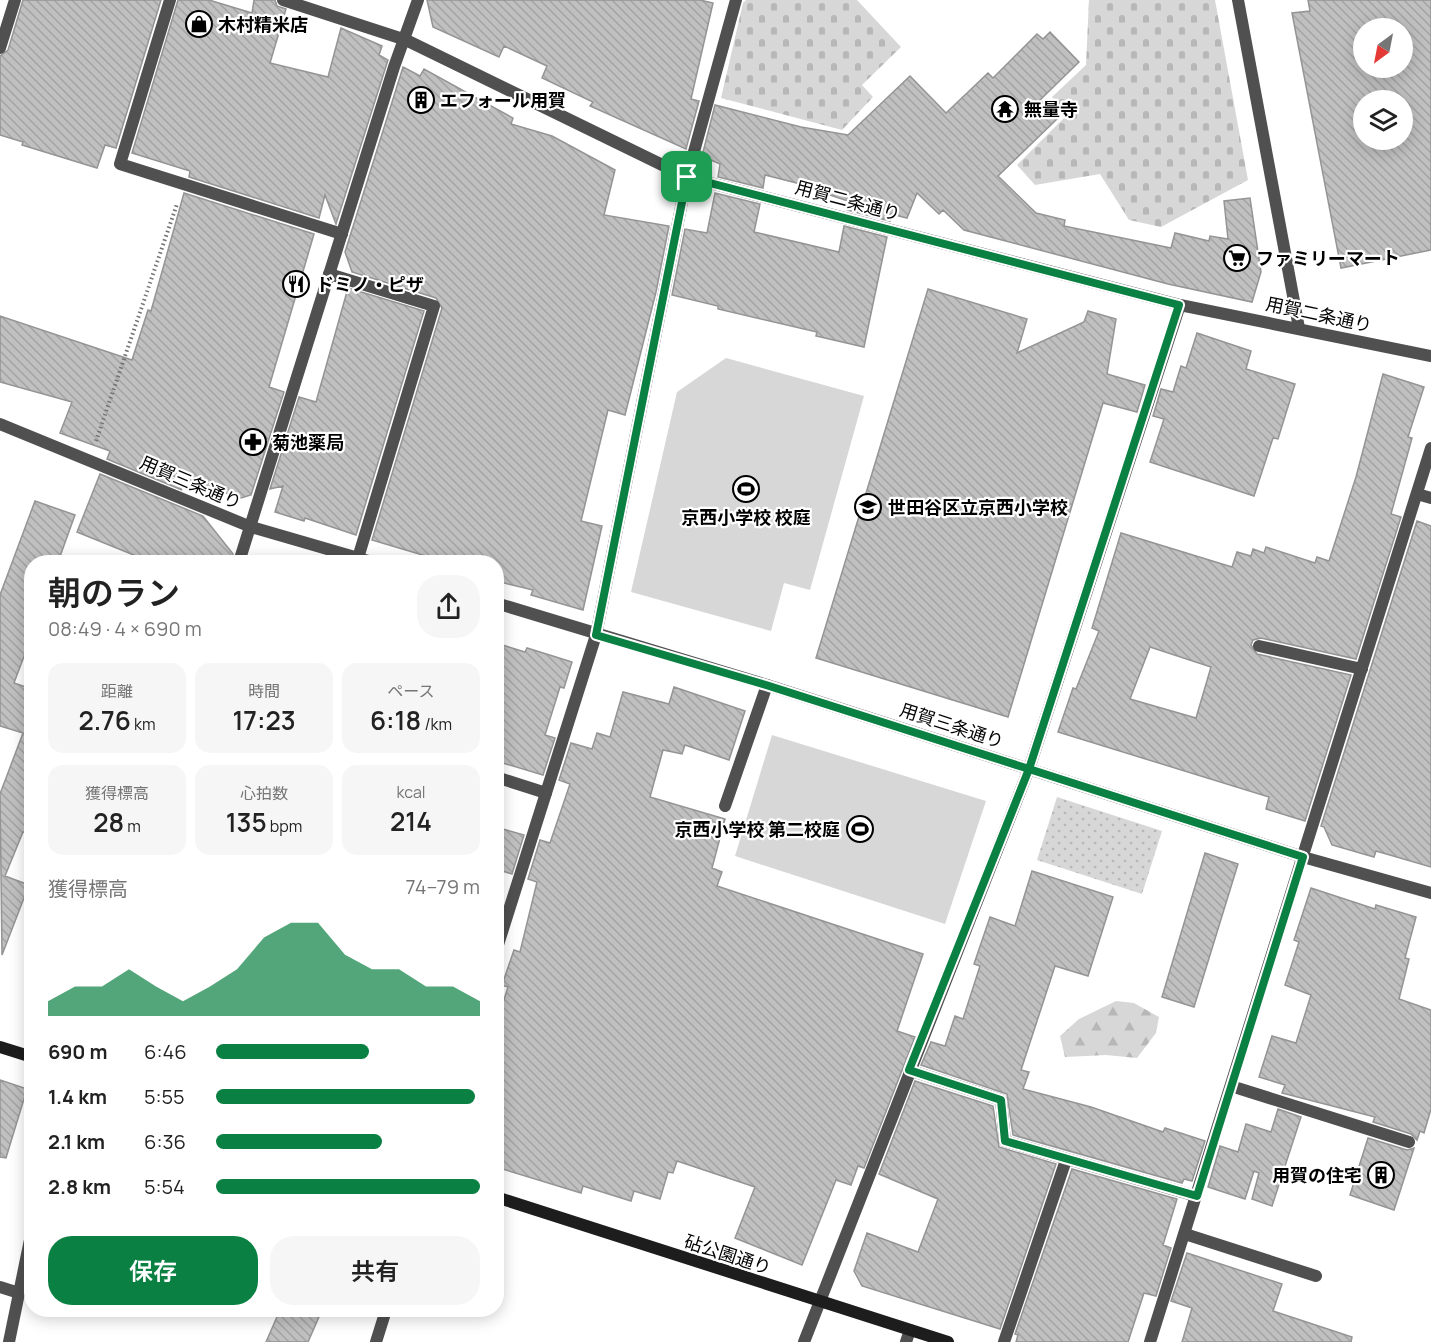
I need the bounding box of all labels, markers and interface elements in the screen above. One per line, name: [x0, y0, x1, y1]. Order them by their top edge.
shop icon: 木村精米店: [184, 9, 214, 39]
place label: 木村精米店: [218, 12, 308, 36]
north arrow: [1353, 18, 1413, 78]
map controls: [1353, 18, 1413, 150]
building icon: エフォール用賀: [406, 85, 436, 115]
place label: エフォール用賀: [440, 88, 566, 112]
button: layers: [1353, 90, 1413, 150]
temple icon: 無量寺: [990, 94, 1020, 124]
place label: 無量寺: [1024, 97, 1078, 121]
pin: [661, 151, 712, 202]
icon: arrive: [670, 160, 703, 193]
street label: 用賀二条通り: [793, 174, 903, 226]
supermarket icon: ファミリーマート: [1222, 243, 1252, 273]
place label: ファミリーマート: [1256, 246, 1400, 270]
restaurant icon: ドミノ・ピザ: [281, 269, 311, 299]
place label: ドミノ・ピザ: [316, 272, 424, 296]
street label: 用賀二条通り: [1264, 291, 1374, 337]
pharmacy icon: 菊池薬局: [238, 427, 268, 457]
place label: 菊池薬局: [272, 430, 344, 454]
street label: 用賀三条通り: [137, 450, 245, 514]
sports icon: 京西小学校 校庭: [731, 474, 761, 504]
school or university icon: 世田谷区立京西小学校: [853, 492, 883, 522]
place label: 世田谷区立京西小学校: [888, 495, 1068, 519]
place label: 京西小学校 校庭: [681, 505, 811, 529]
text: 朝のラン: [48, 570, 180, 615]
button: share: [417, 575, 480, 638]
text: 08:49 · 4 × 690 m: [48, 615, 202, 642]
text: 距離: [101, 680, 133, 702]
text: 時間: [248, 680, 280, 702]
text: ペース: [387, 680, 435, 702]
street label: 用賀三条通り: [897, 697, 1007, 753]
text: 2.76: [78, 702, 131, 738]
text: 17:23: [232, 702, 296, 738]
text: 6:18: [370, 702, 421, 738]
text: km: [131, 713, 156, 735]
text: /km: [421, 713, 452, 735]
text: kcal: [396, 781, 426, 803]
text: 獲得標高: [85, 782, 149, 804]
text: 心拍数: [240, 782, 288, 804]
text: 214: [390, 803, 432, 839]
text: 28: [93, 804, 124, 840]
text: 135: [226, 804, 267, 840]
sports icon: 京西小学校 第二校庭: [845, 814, 875, 844]
text: m: [124, 815, 141, 837]
text: bpm: [267, 815, 302, 837]
place label: 京西小学校 第二校庭: [674, 817, 840, 841]
text: 74–79 m: [405, 873, 480, 900]
text: 獲得標高: [48, 875, 128, 902]
text: 690 m: [48, 1038, 108, 1065]
text: 6:46: [144, 1038, 187, 1065]
text: 1.4 km: [48, 1083, 107, 1110]
text: 5:55: [144, 1083, 185, 1110]
text: 2.1 km: [48, 1128, 105, 1155]
text: 6:36: [144, 1128, 186, 1155]
building icon: 用賀の住宅: [1366, 1160, 1396, 1190]
place label: 用賀の住宅: [1272, 1163, 1362, 1187]
text: 2.8 km: [48, 1173, 111, 1200]
text: 5:54: [144, 1173, 185, 1200]
street label: 砧公園通り: [681, 1229, 775, 1279]
button: 保存: [48, 1236, 258, 1305]
button: 共有: [270, 1236, 480, 1305]

